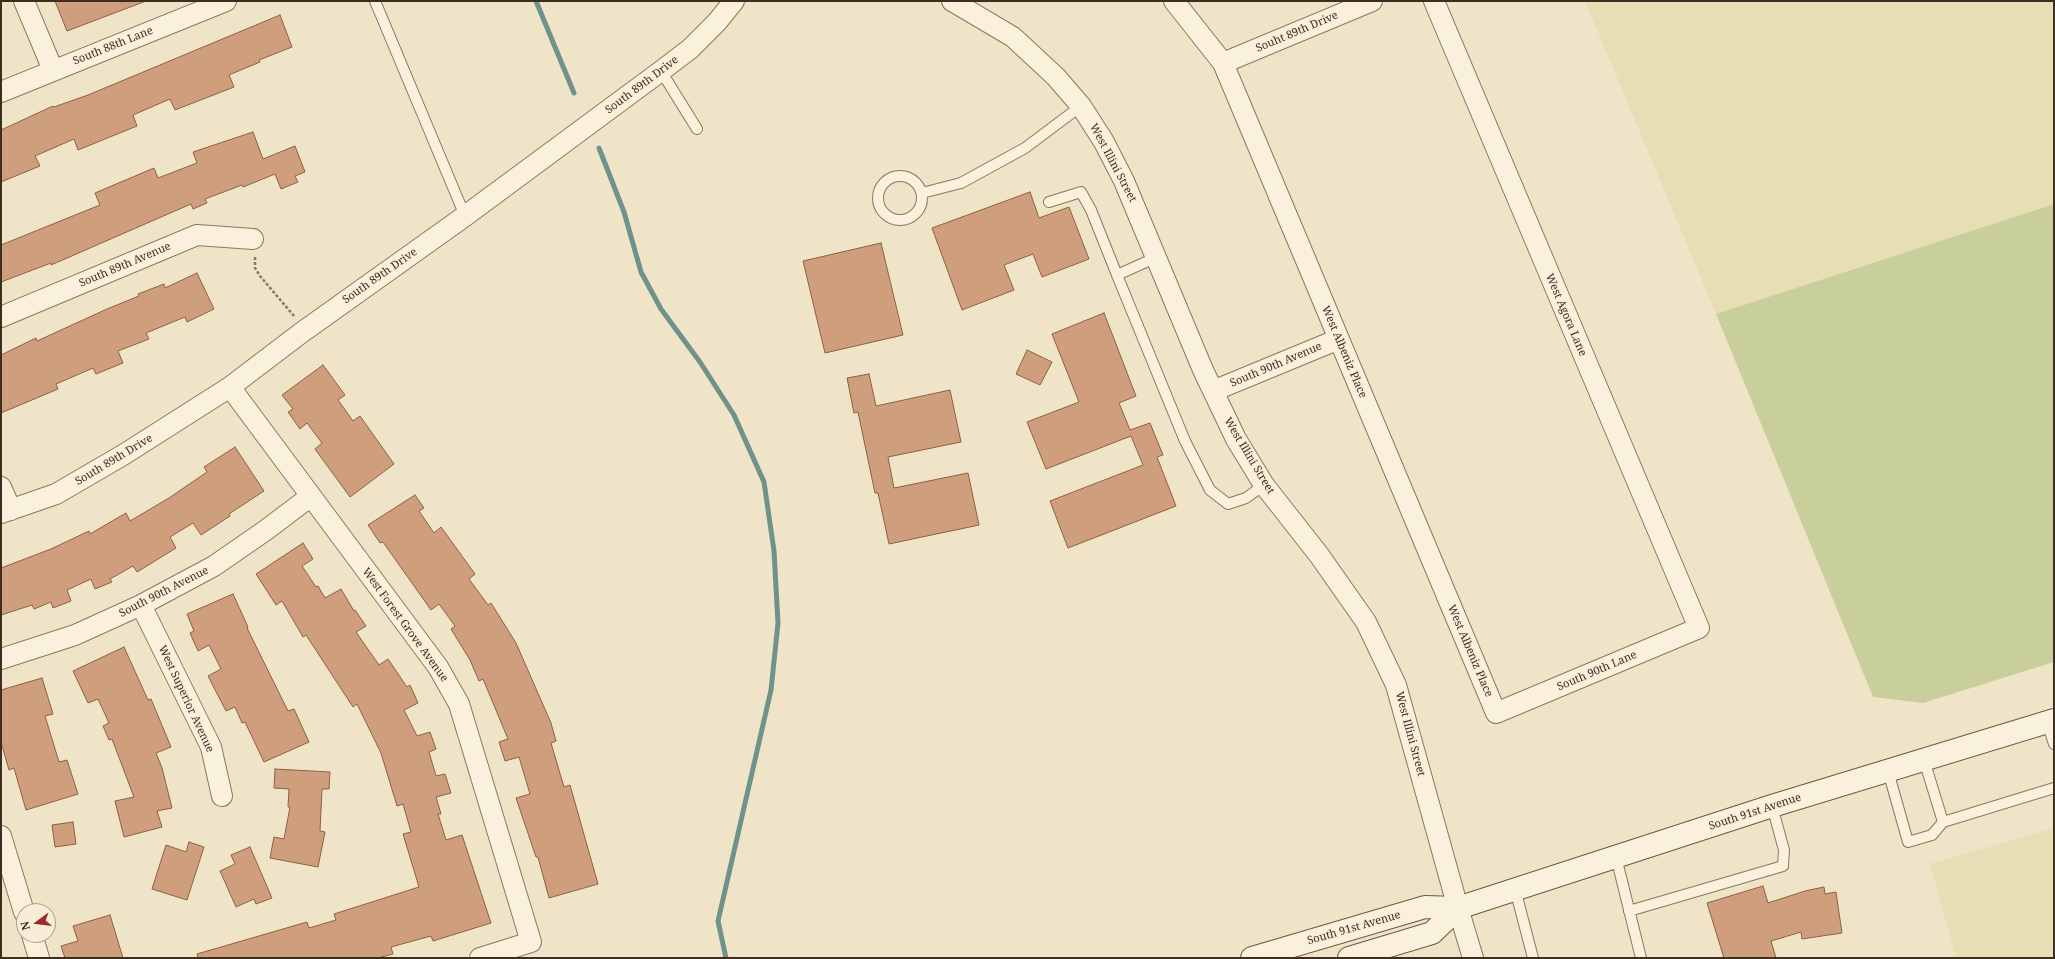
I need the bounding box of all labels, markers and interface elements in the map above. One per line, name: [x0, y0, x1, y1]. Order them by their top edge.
street label: Souht 89th Drive: [1254, 9, 1340, 55]
street label: South 88th Lane: [71, 24, 155, 68]
street label: South 89th Drive: [603, 53, 681, 117]
street label: West Illini Street: [1087, 122, 1139, 204]
street label: South 89th Avenue: [77, 240, 173, 290]
street label: South 89th Drive: [340, 245, 420, 307]
street label: West Agora Lane: [1543, 272, 1589, 358]
street label: West Albeniz Place: [1319, 304, 1369, 400]
street label: South 90th Avenue: [1228, 340, 1324, 390]
street label: West Illini Street: [1221, 415, 1277, 497]
street label: South 89th Drive: [73, 432, 155, 488]
street label: South 90th Avenue: [117, 564, 211, 620]
street label: West Forest Grove Avenue: [359, 566, 451, 684]
street label: West Albeniz Place: [1445, 603, 1495, 699]
street label: West Superior Avenue: [155, 643, 217, 755]
street label: South 90th Lane: [1555, 648, 1639, 694]
street label: West Illini Street: [1392, 690, 1428, 778]
street label: South 91st Avenue: [1707, 791, 1803, 833]
north arrow: [16, 903, 56, 943]
street label: South 91st Avenue: [1306, 908, 1402, 948]
text: N: [17, 920, 33, 932]

